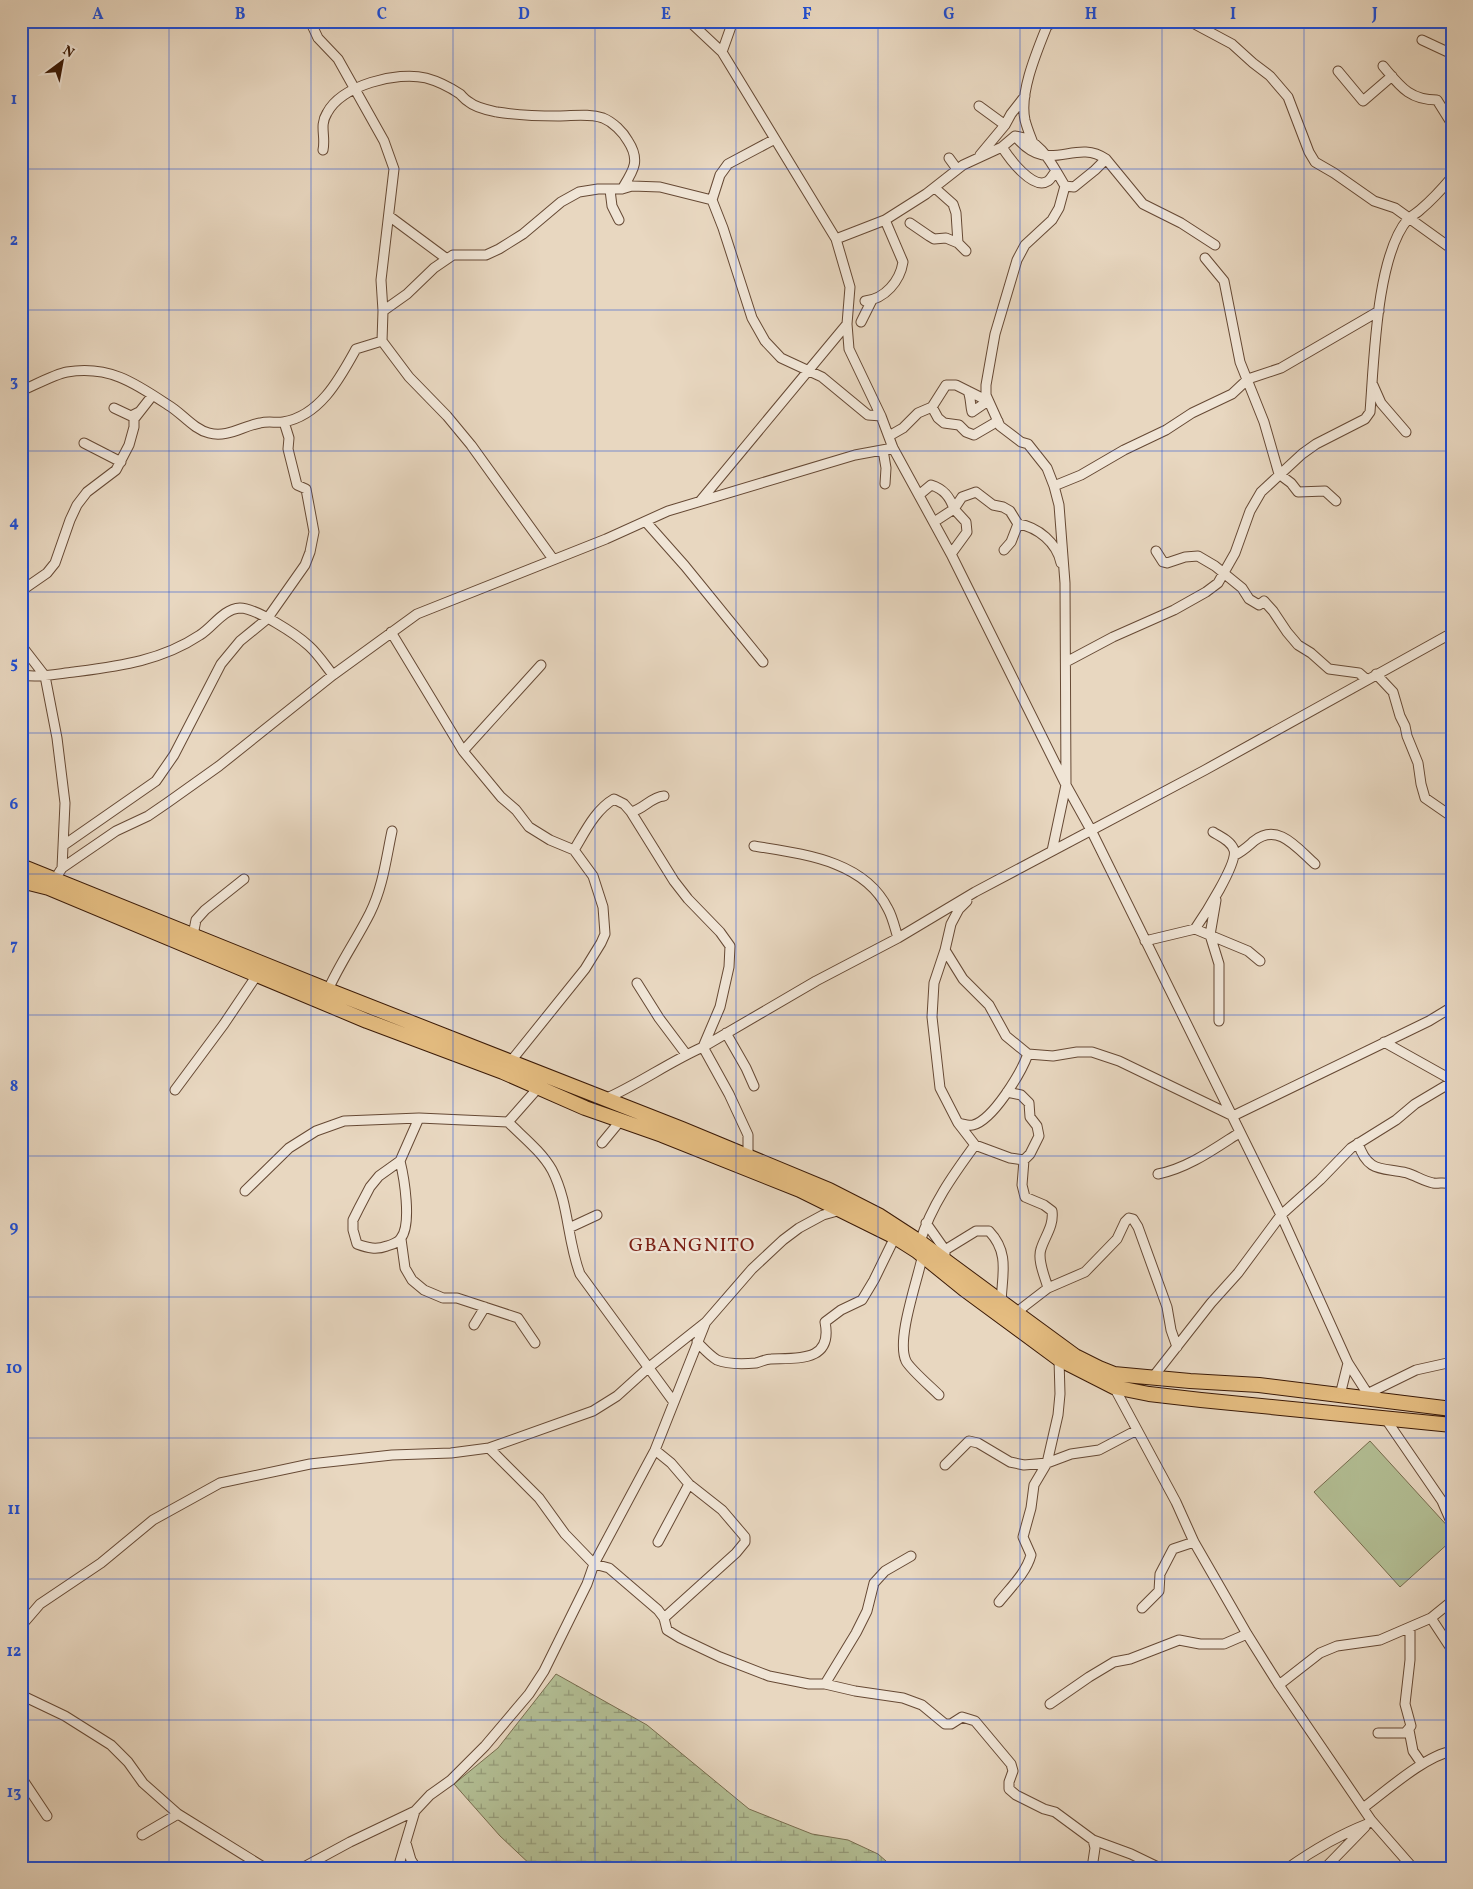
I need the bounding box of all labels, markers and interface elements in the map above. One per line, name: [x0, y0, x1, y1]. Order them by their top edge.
text: A: [92, 4, 104, 26]
text: B: [235, 4, 246, 26]
text: C: [377, 4, 387, 26]
text: D: [518, 4, 530, 26]
text: E: [661, 4, 671, 26]
text: F: [802, 4, 812, 26]
text: G: [943, 4, 955, 26]
text: H: [1085, 4, 1097, 26]
text: I: [1230, 4, 1236, 26]
text: J: [1371, 4, 1378, 26]
north arrow: [38, 38, 88, 88]
text: N: [59, 41, 77, 63]
text: 1: [11, 89, 17, 111]
text: 2: [10, 230, 18, 252]
text: 3: [10, 371, 18, 393]
text: 4: [9, 512, 19, 534]
text: 5: [10, 653, 18, 675]
text: 6: [10, 794, 19, 816]
text: 7: [10, 935, 18, 957]
text: 8: [10, 1076, 18, 1098]
text: 9: [10, 1217, 19, 1239]
district label: GBANGNITO: [629, 1232, 755, 1260]
text: 10: [6, 1358, 22, 1380]
text: 11: [8, 1499, 20, 1521]
text: 12: [7, 1641, 21, 1663]
text: 13: [7, 1782, 21, 1804]

